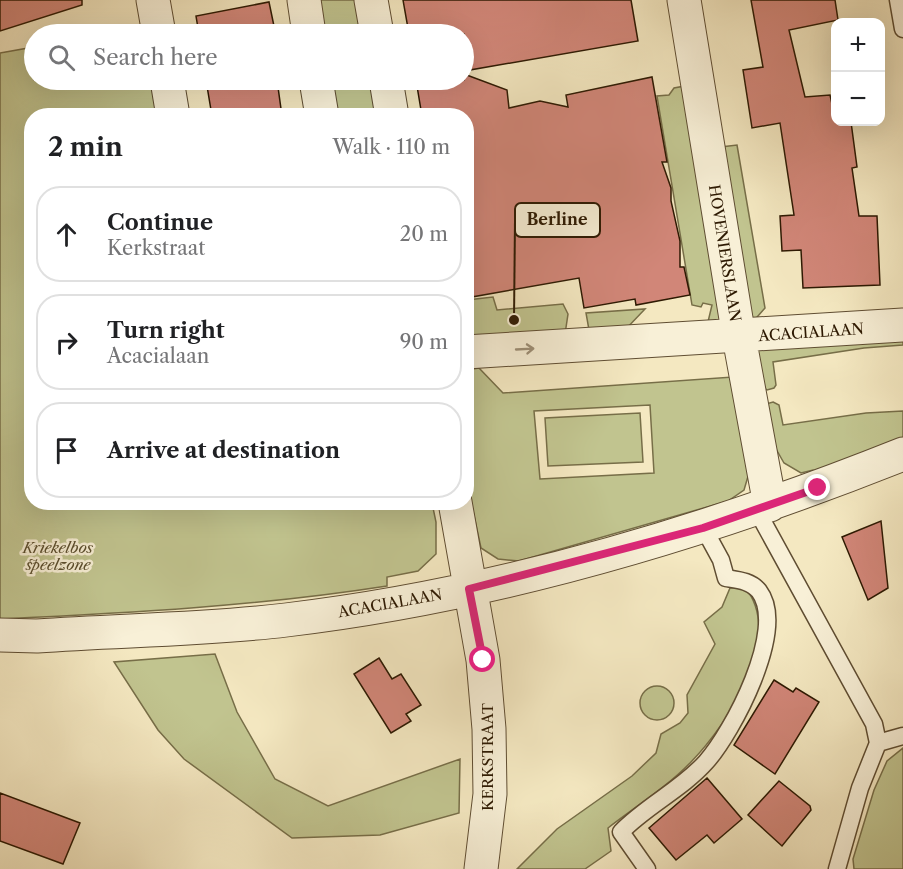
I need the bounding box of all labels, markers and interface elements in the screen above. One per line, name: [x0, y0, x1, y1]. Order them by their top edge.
map controls: [831, 18, 885, 126]
button: +: [831, 18, 885, 72]
search box: [24, 24, 474, 90]
icon: search: [45, 41, 78, 74]
text: Search here: [93, 44, 218, 71]
button: −: [831, 72, 885, 126]
text: 2 min: [48, 131, 123, 163]
text: Walk · 110 m: [333, 135, 450, 159]
street label: HOVENIERSLAAN: [705, 183, 745, 323]
callout: Berline: [515, 203, 600, 237]
text: Continue: [107, 209, 213, 236]
text: Berline: [526, 209, 588, 229]
icon: ahead: [50, 218, 83, 251]
text: 20 m: [400, 222, 448, 246]
text: Kerkstraat: [107, 236, 205, 260]
text: Turn right: [107, 317, 225, 344]
street label: ACACIALAAN: [757, 319, 864, 345]
icon: right: [50, 326, 83, 359]
text: 90 m: [400, 330, 448, 354]
text: Acacialaan: [107, 344, 209, 368]
one-way arrow: [514, 344, 534, 355]
icon: arrive: [50, 434, 83, 467]
text: Arrive at destination: [107, 437, 340, 464]
route end: [804, 474, 830, 500]
park label: Kriekelbos speelzone: [22, 538, 94, 574]
street label: ACACIALAAN: [335, 584, 444, 622]
route start: [469, 646, 495, 672]
street label: KERKSTRAAT: [478, 702, 497, 811]

